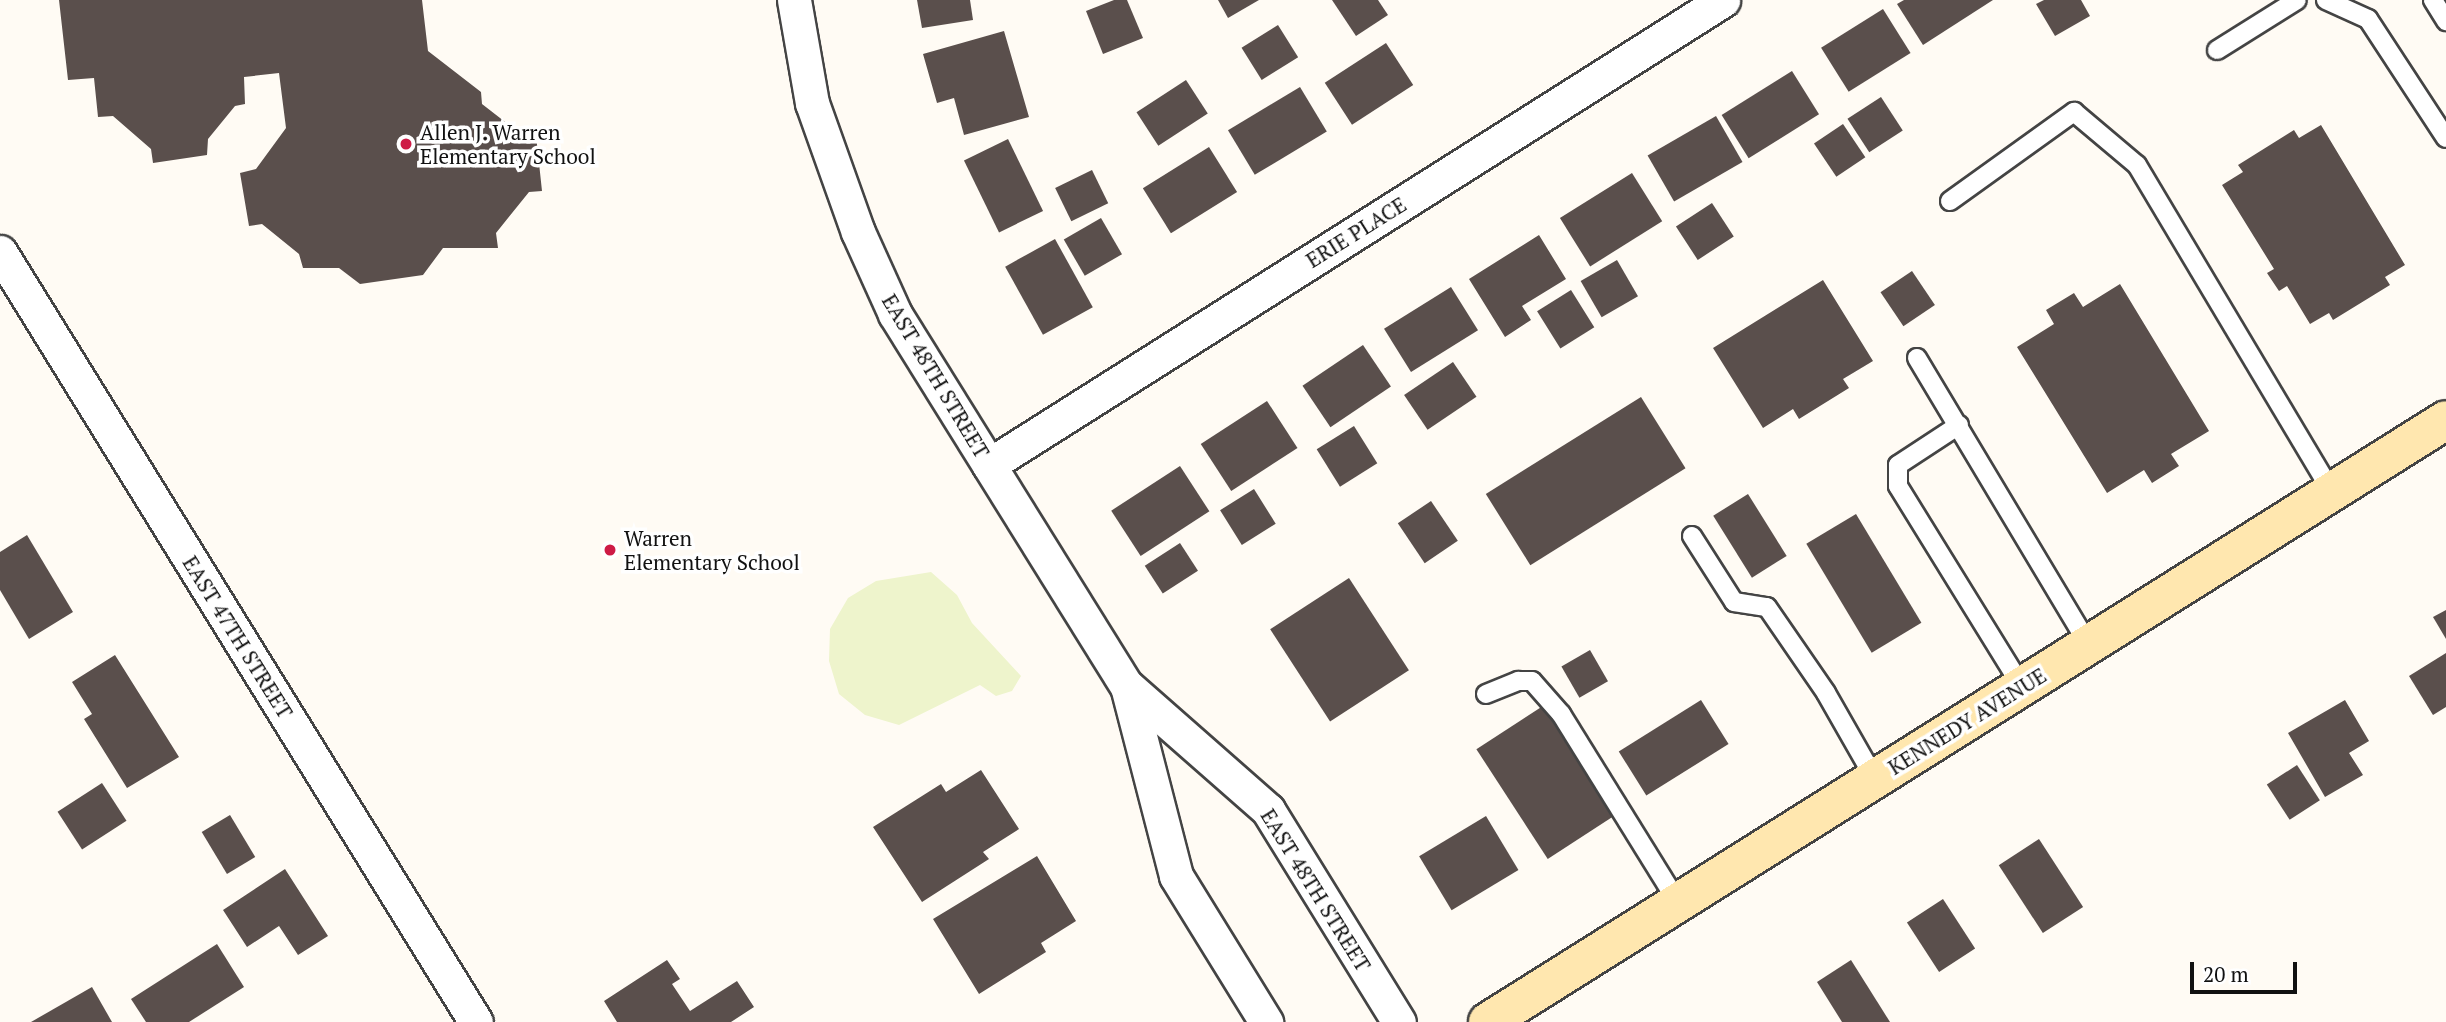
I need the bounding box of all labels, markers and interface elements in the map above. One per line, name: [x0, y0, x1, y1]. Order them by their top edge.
place label: Allen J. Warren Elementary School: [420, 119, 596, 169]
marker: Allen J. Warren Elementary School: [398, 136, 414, 152]
street label: ERIE PLACE: [1301, 191, 1411, 273]
street label: EAST 48TH STREET: [877, 289, 995, 463]
place label: Warren Elementary School: [624, 525, 800, 575]
marker: Warren Elementary School: [602, 542, 618, 558]
street label: EAST 47TH STREET: [178, 551, 298, 723]
street label: KENNEDY AVENUE: [1883, 662, 2051, 780]
street label: EAST 48TH STREET: [1256, 804, 1376, 976]
scale bar: [2194, 948, 2301, 992]
text: 20 m: [2203, 960, 2249, 988]

